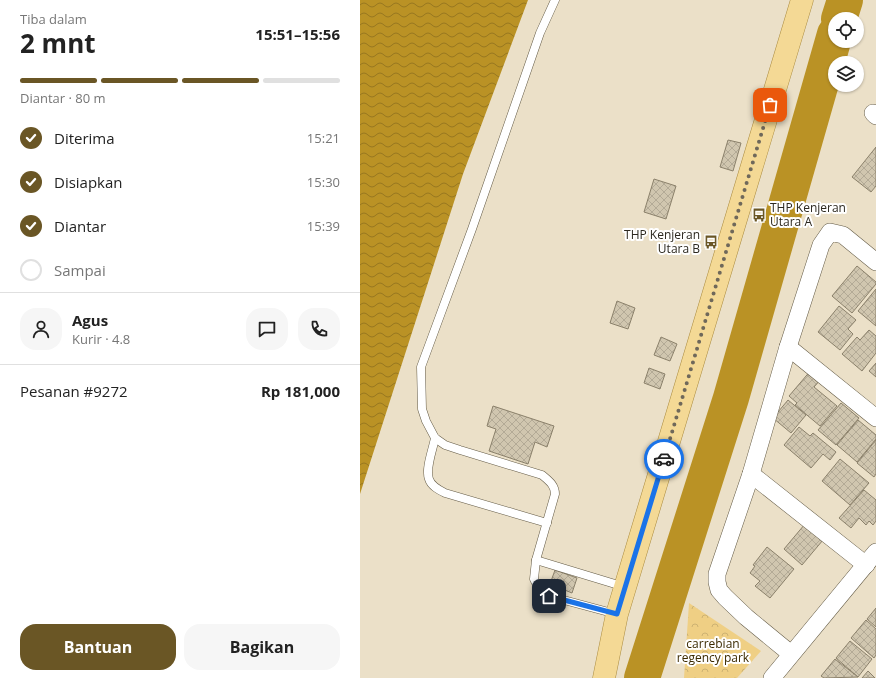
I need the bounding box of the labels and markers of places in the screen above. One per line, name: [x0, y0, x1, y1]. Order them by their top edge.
pin: [753, 88, 787, 122]
place label: THP Kenjeran Utara A: [770, 199, 846, 230]
bus stop icon: THP Kenjeran Utara A: [751, 207, 767, 223]
place label: THP Kenjeran Utara B: [624, 226, 700, 257]
bus stop icon: THP Kenjeran Utara B: [703, 234, 719, 250]
pin: [532, 579, 566, 613]

